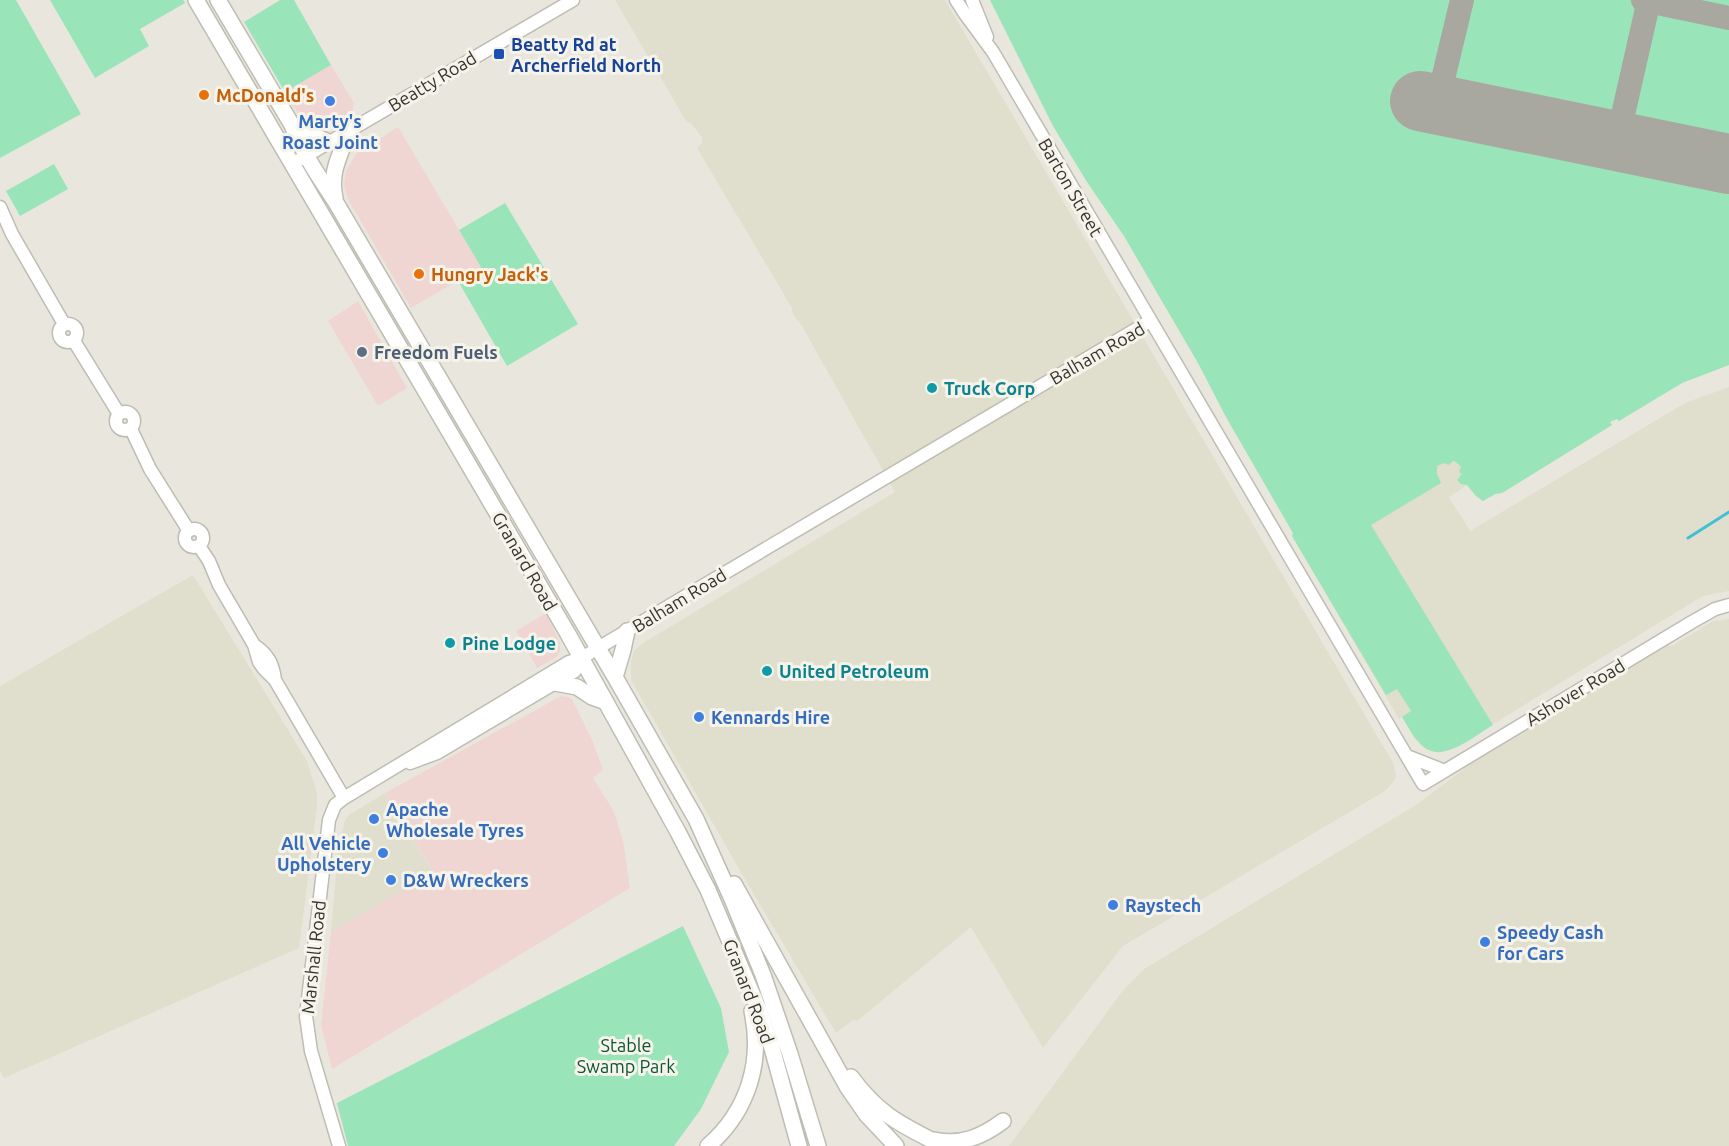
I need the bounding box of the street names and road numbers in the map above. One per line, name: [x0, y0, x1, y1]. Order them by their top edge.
street label: Beatty Road: [384, 47, 480, 115]
street label: Barton Street: [1035, 134, 1107, 240]
street label: Balham Road: [1046, 318, 1148, 388]
street label: Granard Road: [489, 508, 561, 614]
street label: Balham Road: [628, 564, 730, 636]
street label: Ashover Road: [1522, 655, 1628, 729]
street label: Marshall Road: [297, 899, 329, 1015]
street label: Granard Road: [720, 936, 778, 1046]

